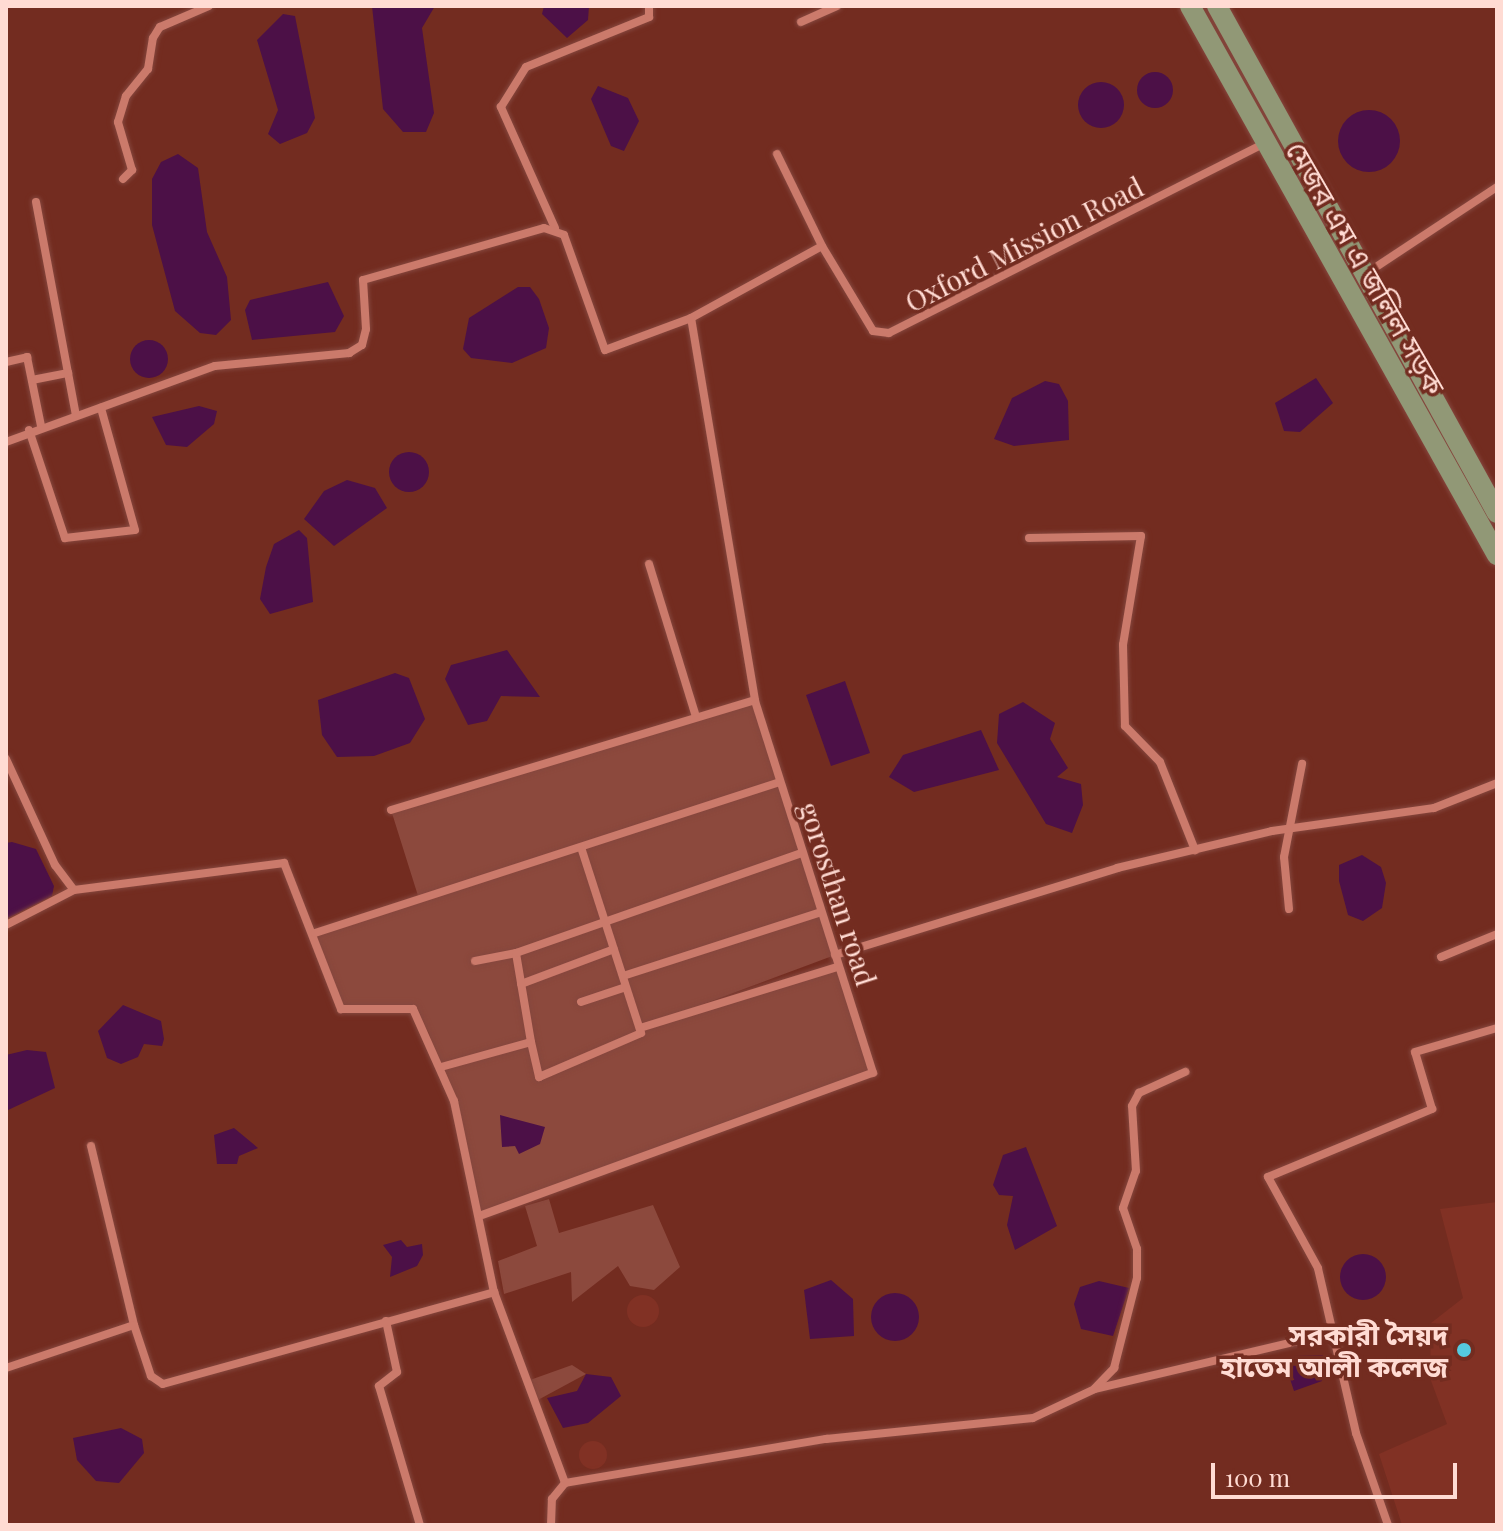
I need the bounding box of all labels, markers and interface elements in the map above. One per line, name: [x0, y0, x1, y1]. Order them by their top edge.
street label: মেজর এম এ জলিল সড়ক: [1280, 136, 1452, 400]
street label: Oxford Mission Road: [899, 169, 1149, 319]
street label: gorosthan road: [793, 798, 883, 990]
place label: সরকারী সৈয়দ হাতেম আলী কলেজ: [1220, 1317, 1448, 1383]
marker: সরকারী সৈয়দ হাতেম আলী কলেজ: [1455, 1341, 1473, 1359]
scale bar: [1215, 1447, 1461, 1497]
text: 100 m: [1225, 1461, 1290, 1493]

